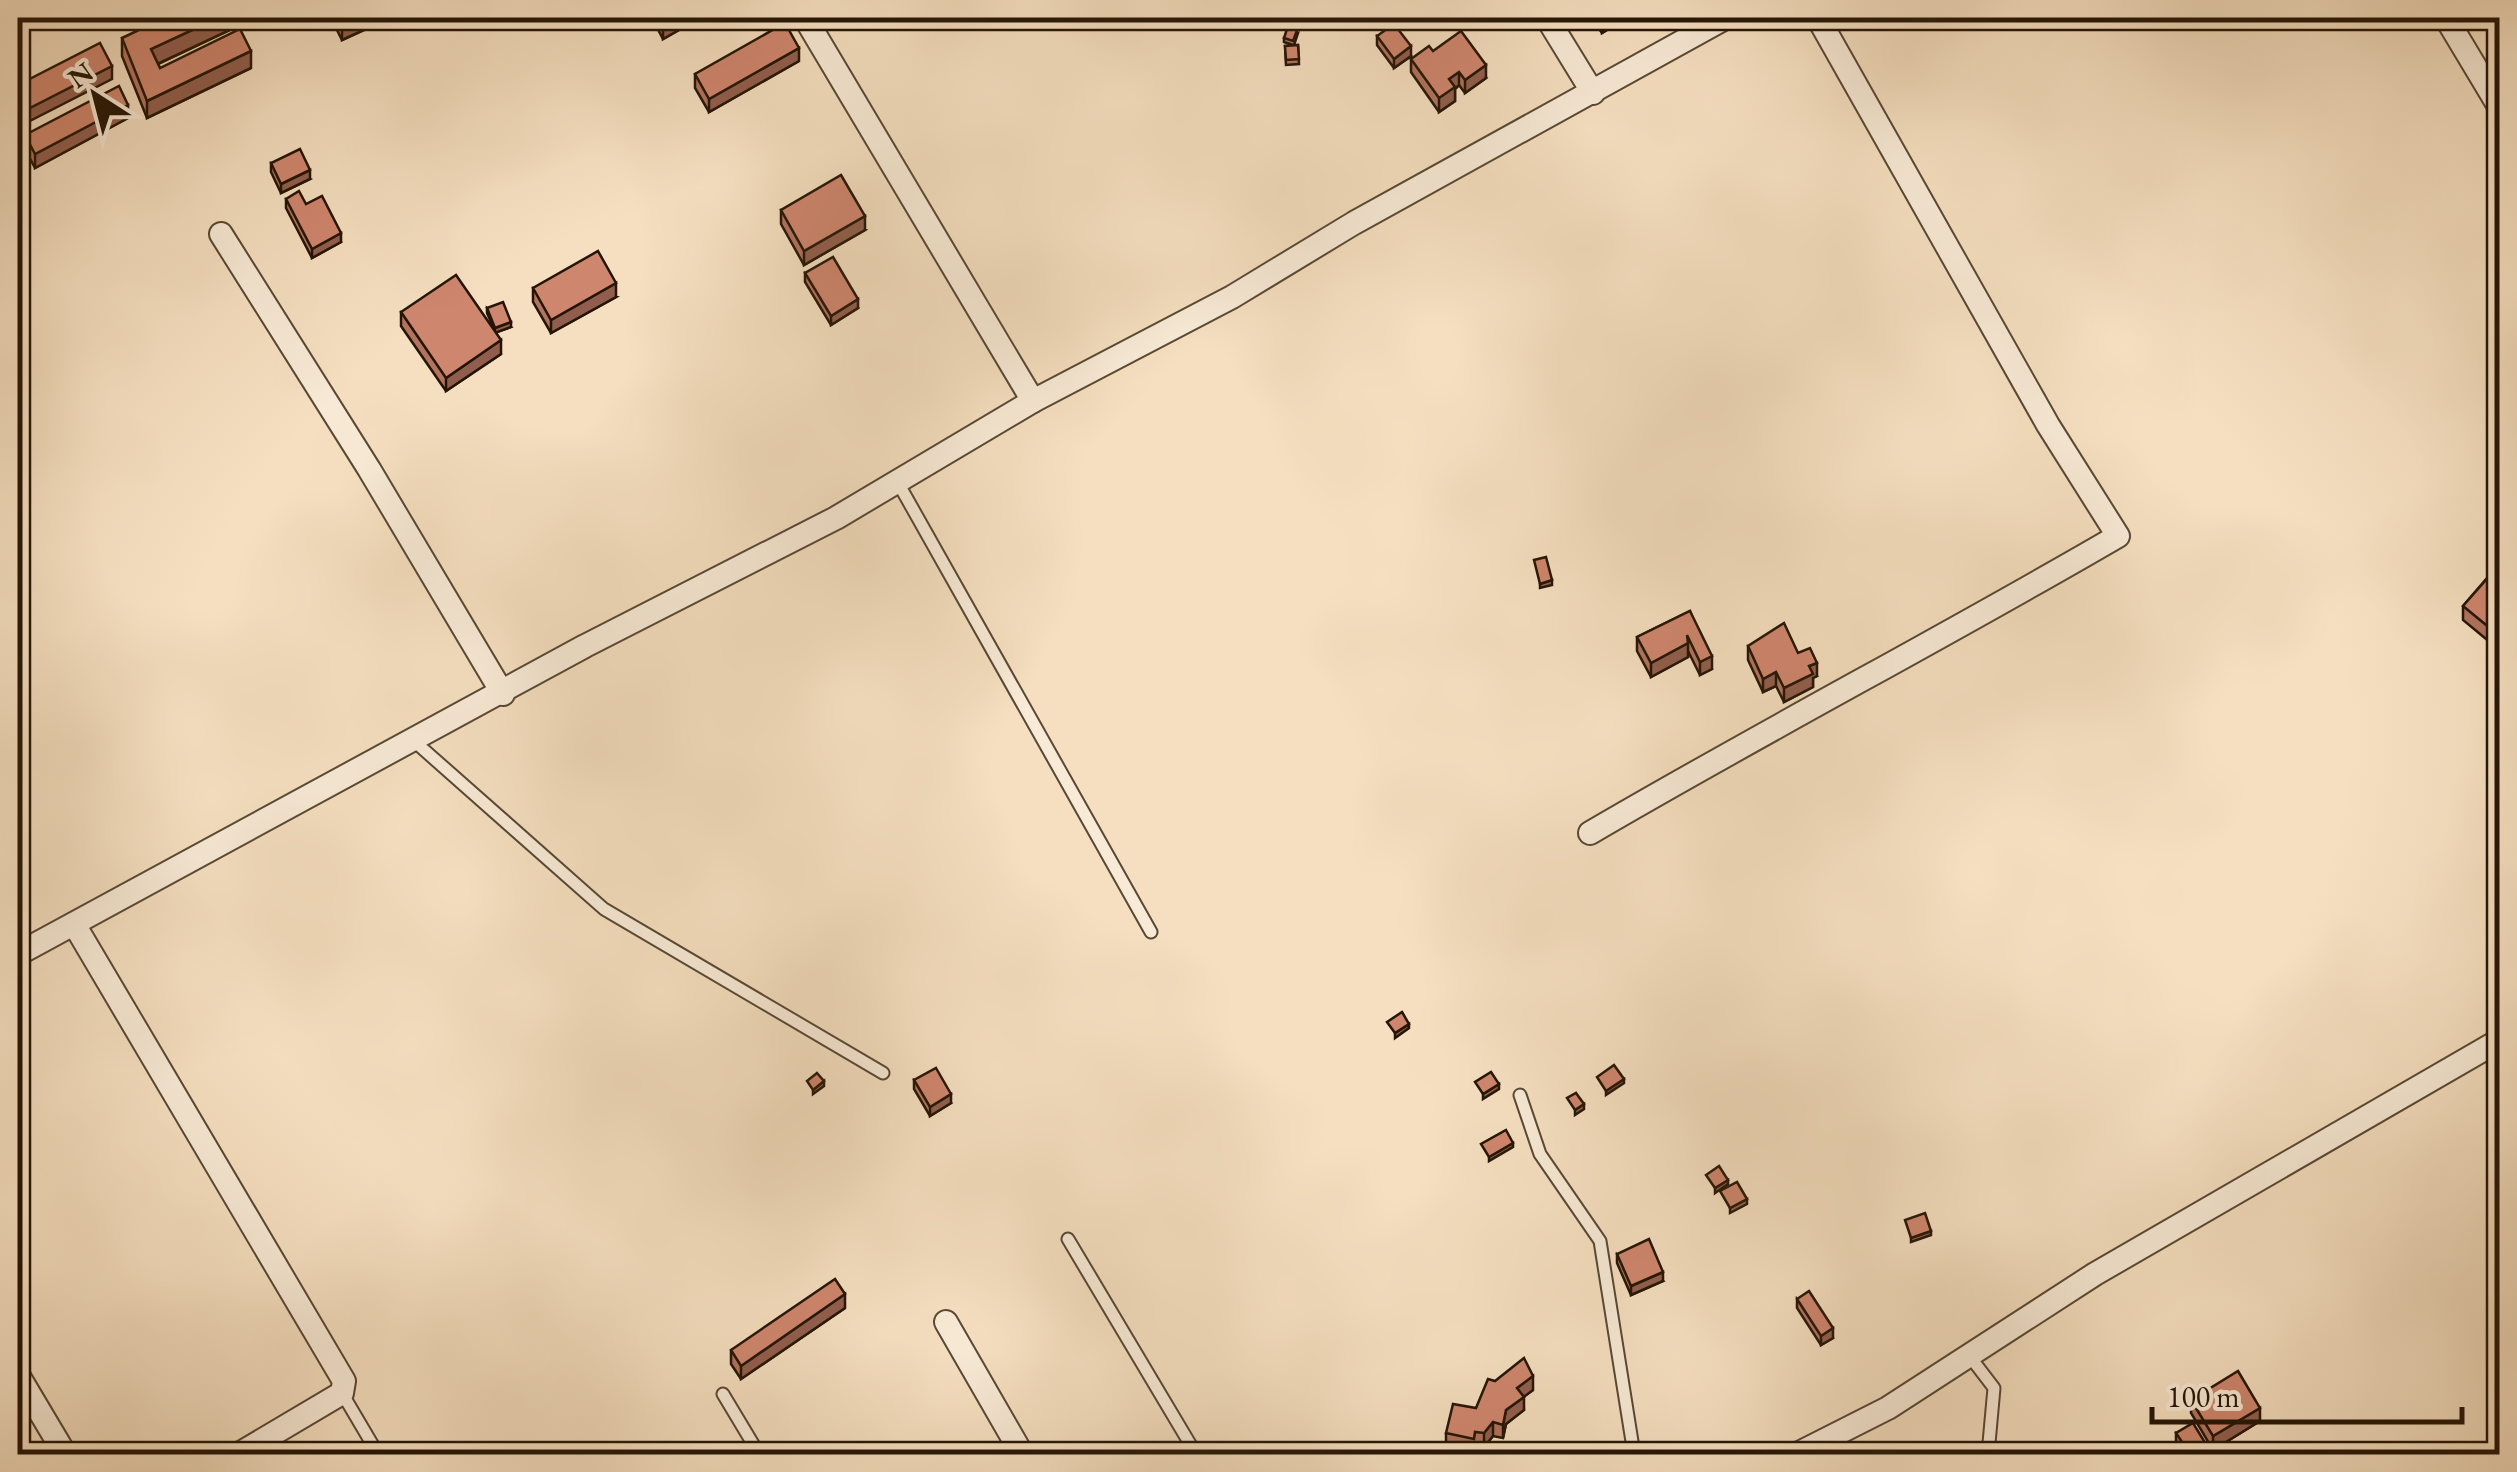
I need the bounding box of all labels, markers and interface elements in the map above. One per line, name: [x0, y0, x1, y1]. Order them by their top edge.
north arrow: [45, 45, 145, 145]
text: N: [61, 53, 100, 96]
scale bar: [2152, 1362, 2462, 1424]
text: 100 m: [2167, 1377, 2240, 1416]

